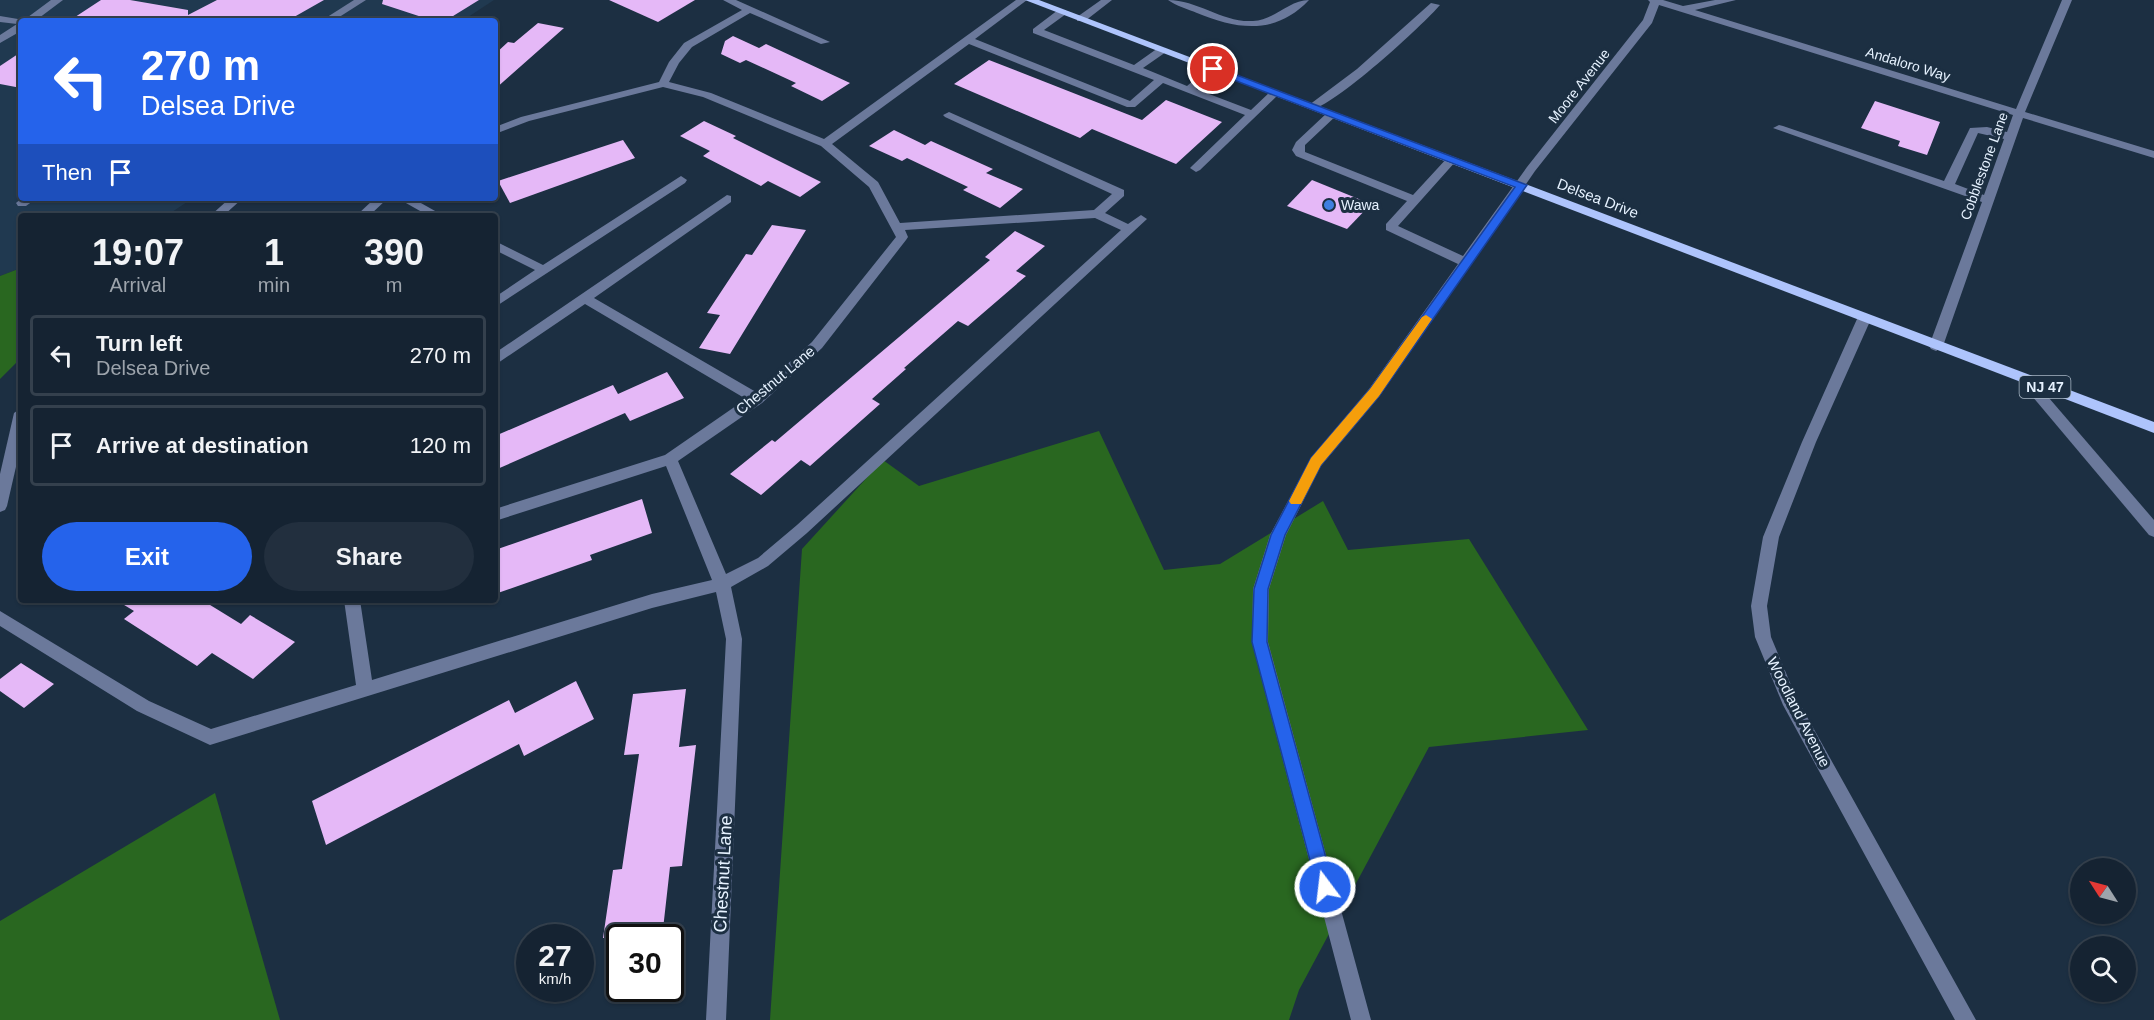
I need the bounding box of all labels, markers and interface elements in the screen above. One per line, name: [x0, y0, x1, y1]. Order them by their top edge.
icon: left: [42, 42, 120, 120]
text: 270 m: [141, 42, 260, 89]
pin: [1187, 43, 1238, 94]
street label: Andaloro Way: [1864, 44, 1952, 84]
street label: Moore Avenue: [1545, 45, 1613, 126]
icon: arrive: [1196, 52, 1229, 85]
text: Delsea Drive: [141, 91, 296, 121]
street label: Cobblestone Lane: [1957, 110, 2011, 222]
icon: arrive: [104, 156, 137, 189]
text: Then: [42, 160, 92, 185]
street label: Delsea Drive: [1555, 175, 1641, 221]
place label: Wawa: [1341, 197, 1380, 213]
marker: Wawa: [1322, 198, 1336, 212]
text: 19:07: [92, 232, 184, 273]
text: 1: [264, 232, 284, 273]
text: 390: [364, 232, 424, 273]
text: Arrival: [110, 274, 166, 296]
text: min: [258, 274, 290, 296]
text: m: [386, 274, 402, 296]
text: Turn left: [96, 331, 182, 356]
icon: left: [45, 339, 78, 372]
street label: Chestnut Lane: [732, 342, 818, 418]
text: 270 m: [410, 343, 471, 368]
text: Delsea Drive: [96, 357, 210, 379]
road number: NJ 47: [2020, 376, 2070, 398]
icon: arrive: [45, 429, 78, 462]
text: Arrive at destination: [96, 433, 309, 458]
text: 120 m: [410, 433, 471, 458]
button: Exit: [42, 522, 252, 591]
button: Share: [264, 522, 474, 591]
street label: Woodland Avenue: [1764, 654, 1834, 770]
street label: Chestnut Lane: [710, 815, 736, 933]
position arrow: [1293, 855, 1357, 919]
north arrow: [2070, 858, 2136, 924]
map controls: [2070, 858, 2136, 1002]
speed limit sign: 30: [606, 924, 684, 1002]
button: search: [2070, 936, 2136, 1002]
text: 27: [538, 939, 572, 972]
text: km/h: [539, 970, 571, 987]

